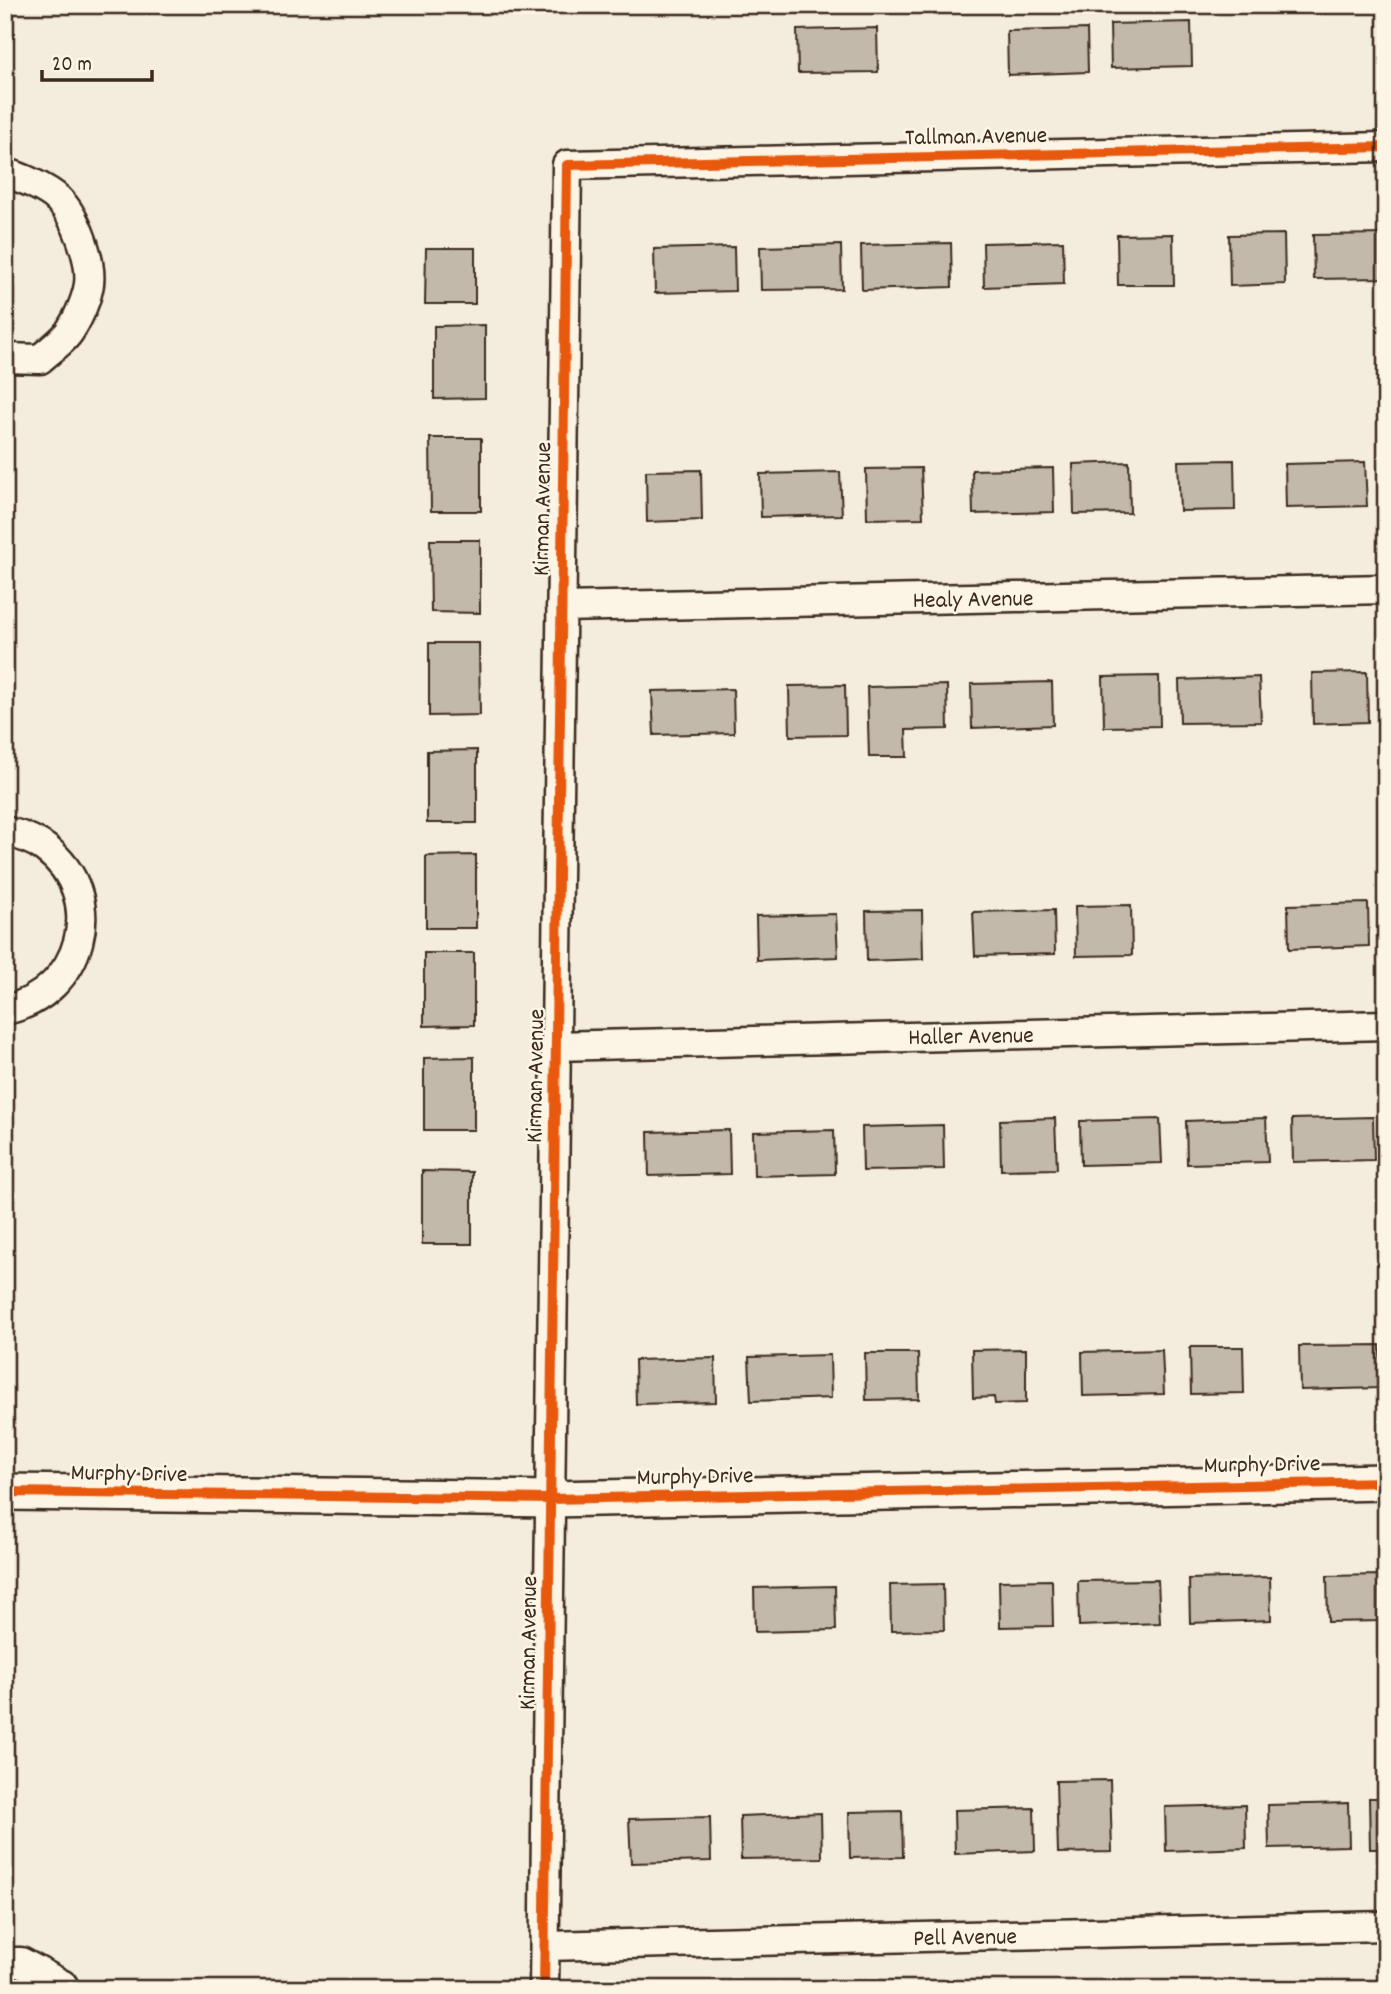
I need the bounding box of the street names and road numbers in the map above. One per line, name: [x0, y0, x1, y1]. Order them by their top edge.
street label: Tallman Avenue: [905, 120, 1047, 156]
street label: Kirman Avenue: [526, 442, 562, 577]
street label: Healy Avenue: [912, 583, 1034, 619]
street label: Kirman Avenue: [519, 1009, 555, 1144]
street label: Haller Avenue: [908, 1020, 1034, 1056]
street label: Murphy Drive: [1203, 1448, 1321, 1484]
street label: Murphy Drive: [70, 1457, 188, 1493]
street label: Murphy Drive: [636, 1460, 754, 1496]
street label: Kirman Avenue: [512, 1576, 548, 1711]
street label: Pell Avenue: [913, 1921, 1017, 1957]

